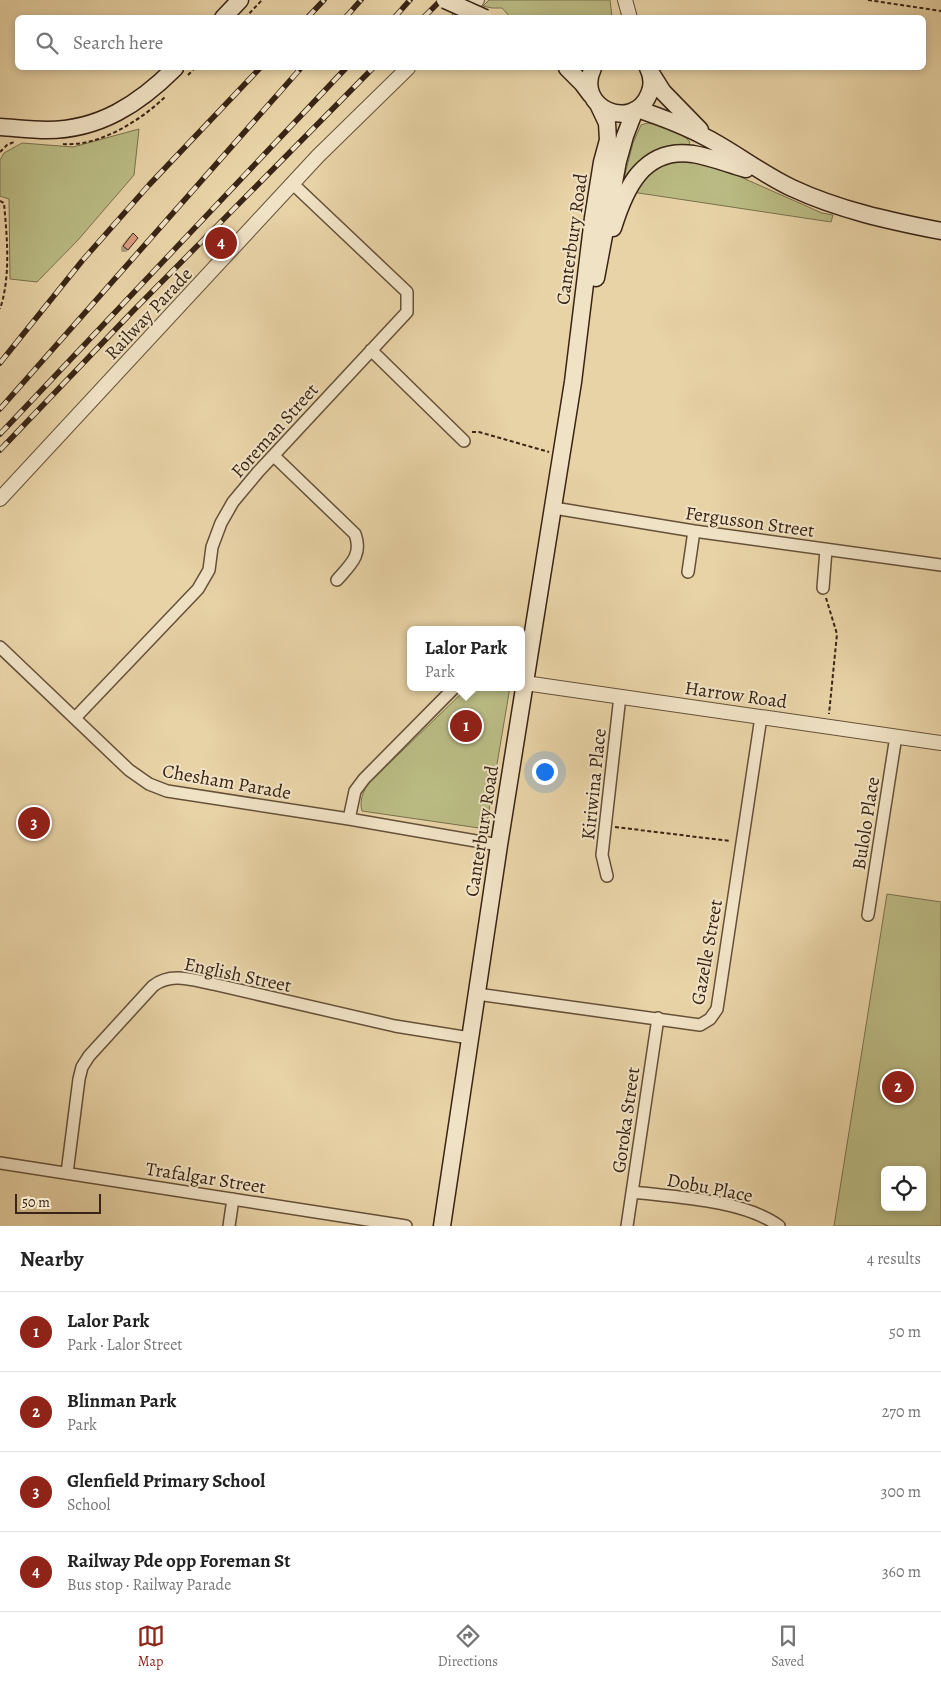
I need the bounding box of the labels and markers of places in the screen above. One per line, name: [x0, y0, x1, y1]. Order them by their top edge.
pin: 4: [205, 224, 237, 262]
pin: 1: [450, 707, 482, 745]
pin: 3: [18, 804, 50, 842]
pin: 2: [882, 1068, 914, 1106]

